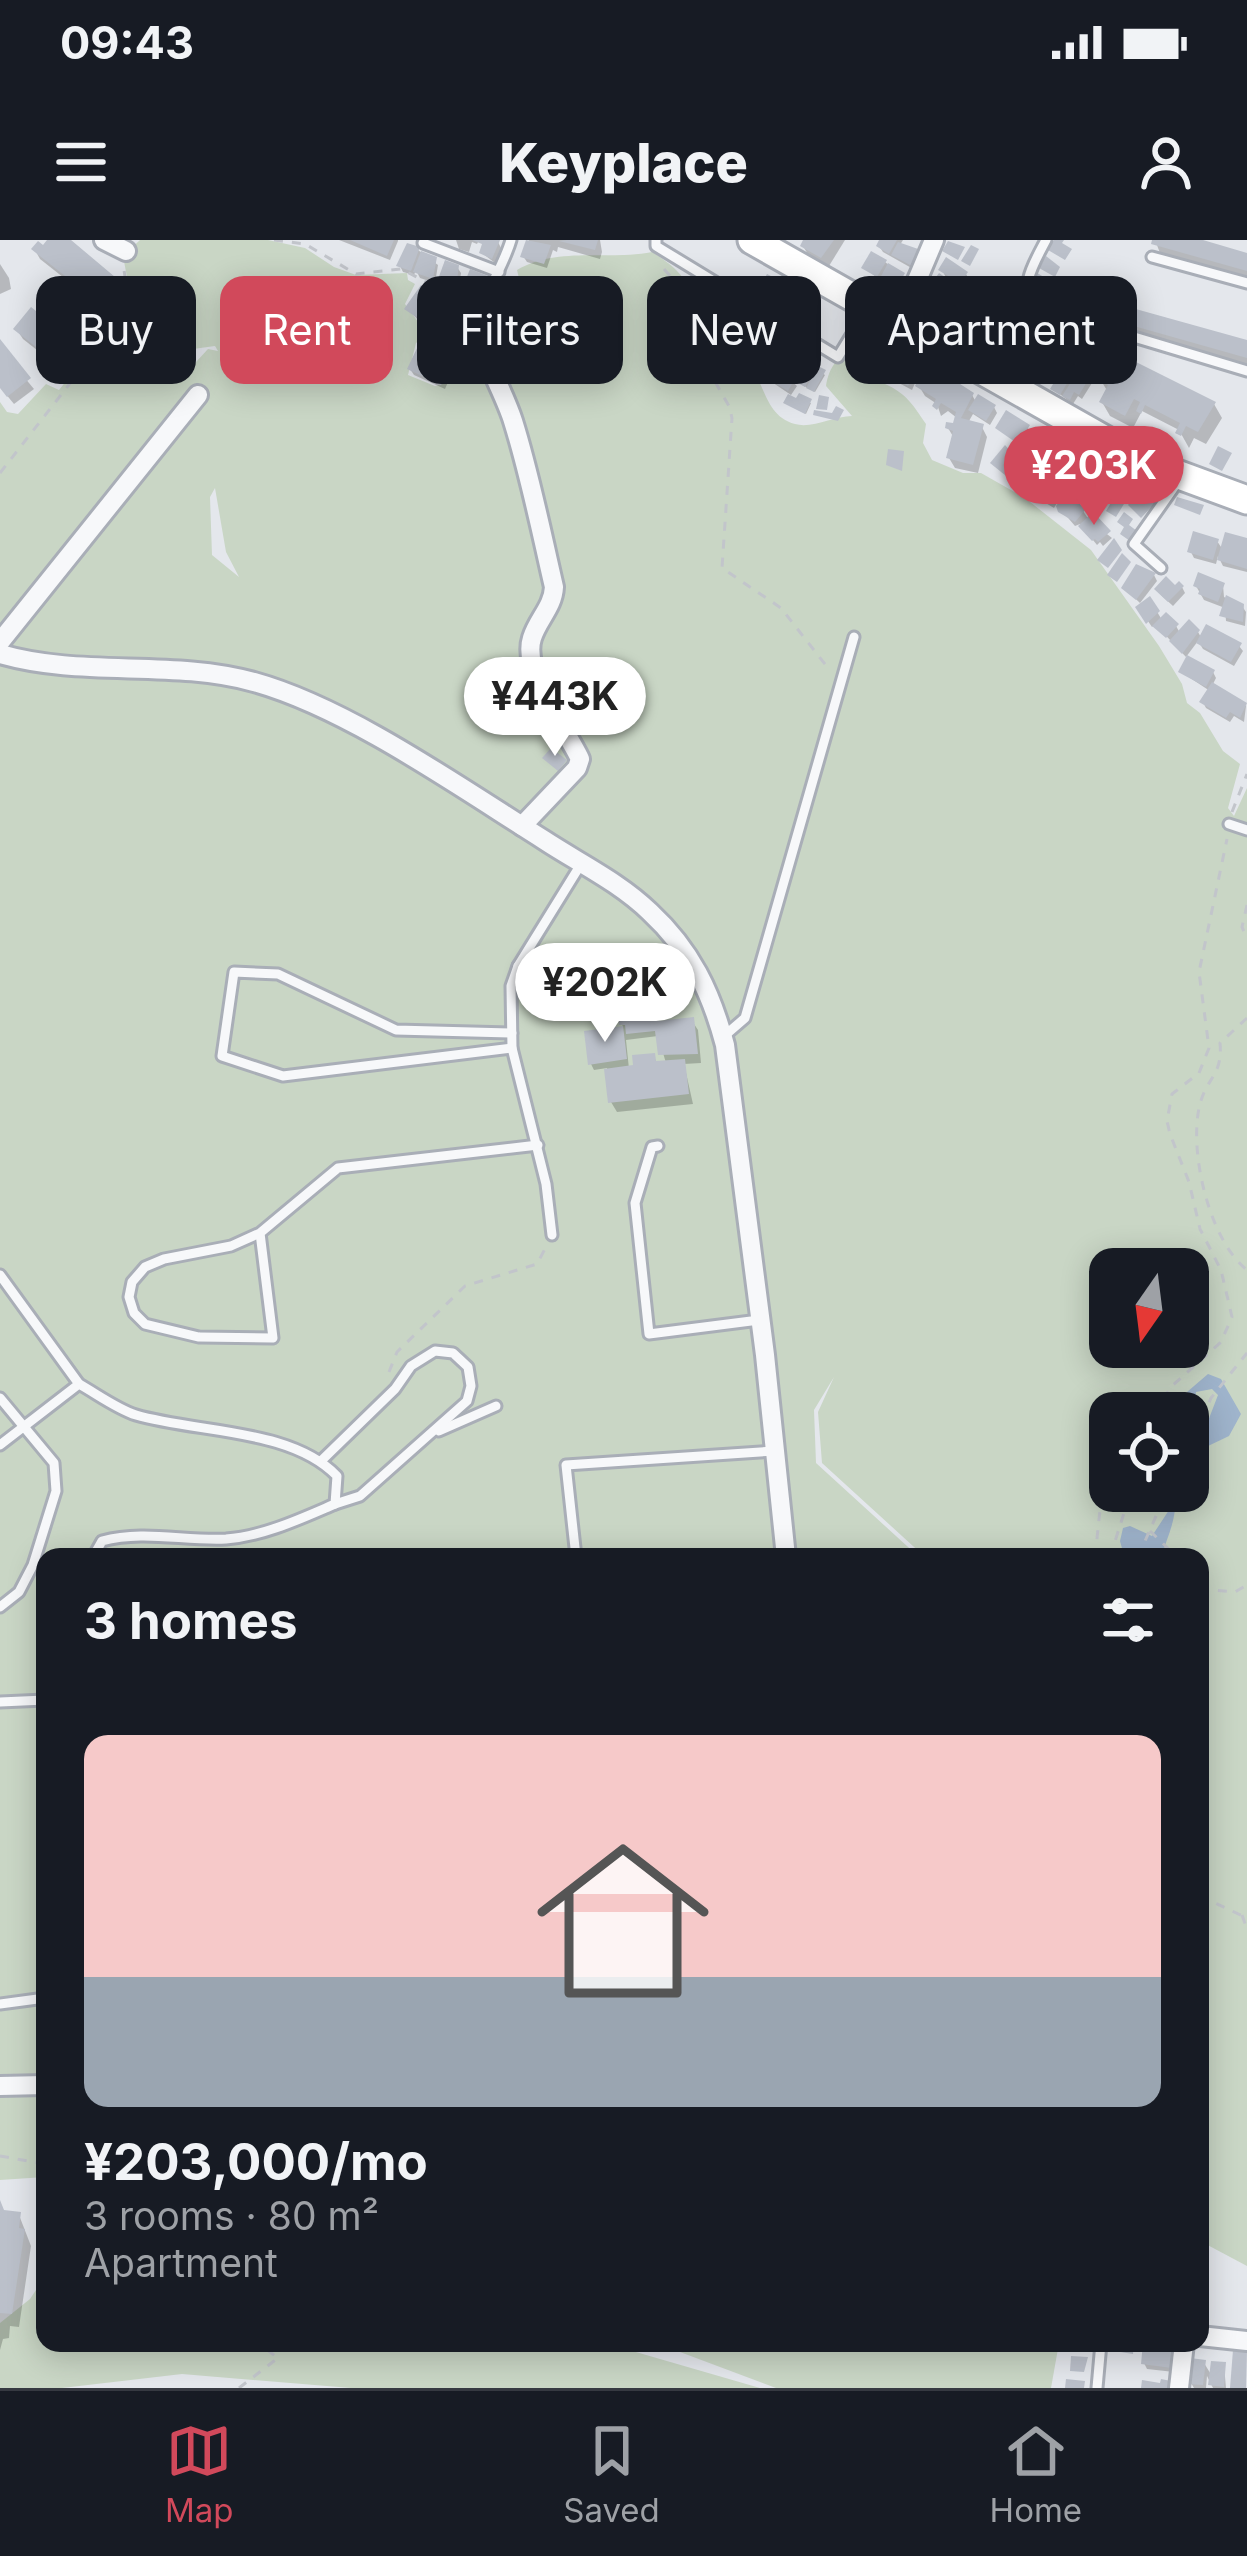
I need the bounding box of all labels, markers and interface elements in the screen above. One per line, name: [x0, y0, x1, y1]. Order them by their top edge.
text: 09:43: [60, 15, 194, 70]
icon: menu: [48, 129, 114, 195]
icon: person: [1133, 129, 1199, 195]
text: Keyplace: [499, 130, 748, 195]
chip: Buy: [36, 276, 196, 384]
chip: Rent: [220, 276, 393, 384]
chip: Filters: [417, 276, 623, 384]
chip: New: [647, 276, 821, 384]
chip: Apartment: [845, 276, 1137, 384]
pin: ¥203K: [1010, 426, 1178, 528]
text: ¥203K: [1031, 441, 1157, 488]
pin: ¥443K: [471, 657, 639, 759]
text: ¥443K: [491, 672, 619, 719]
pin: ¥202K: [521, 943, 689, 1045]
text: ¥202K: [542, 958, 668, 1005]
north arrow: [1089, 1248, 1209, 1368]
map controls: [1089, 1248, 1209, 1512]
button: locate: [1089, 1392, 1209, 1512]
icon: filters: [1095, 1587, 1161, 1653]
text: 3 homes: [84, 1590, 298, 1651]
icon: home: [515, 1813, 731, 2029]
text: ¥203,000/mo: [84, 2131, 428, 2192]
text: 3 rooms · 80 m²: [84, 2192, 379, 2239]
text: Apartment: [84, 2239, 278, 2286]
tab: Map: [165, 2418, 233, 2530]
tab: Saved: [563, 2418, 660, 2530]
tab: Home: [990, 2418, 1082, 2530]

